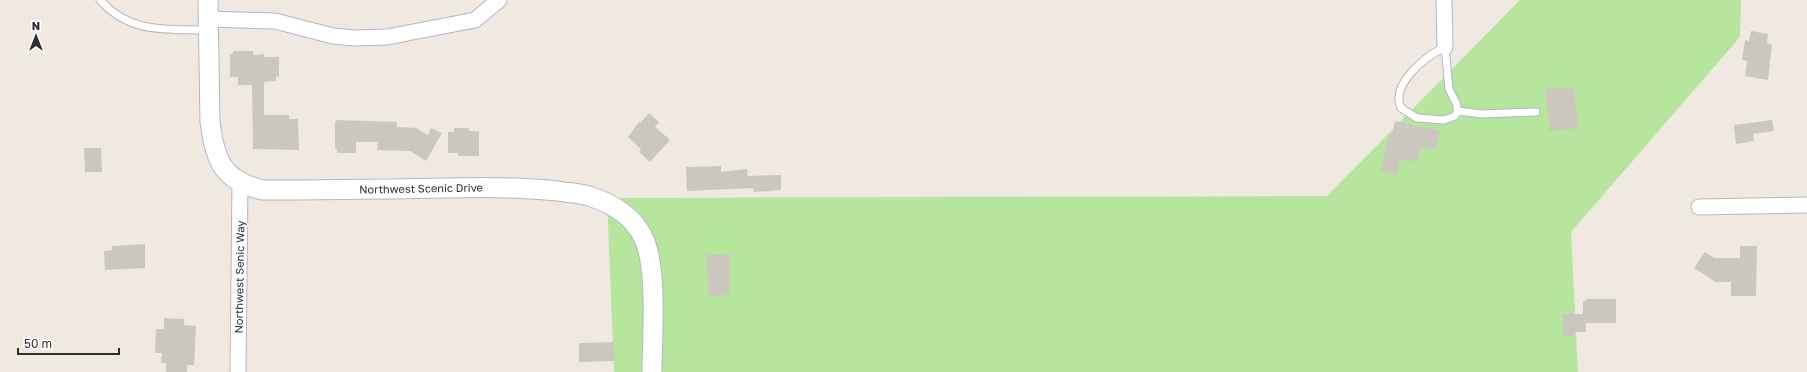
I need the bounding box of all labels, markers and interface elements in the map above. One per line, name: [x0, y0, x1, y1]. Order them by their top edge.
north arrow: [16, 16, 56, 56]
text: N: [32, 19, 40, 32]
street label: Northwest Scenic Drive: [359, 180, 483, 196]
street label: Northwest Senic Way: [232, 220, 246, 334]
scale bar: [18, 330, 119, 356]
text: 50 m: [24, 336, 52, 351]

